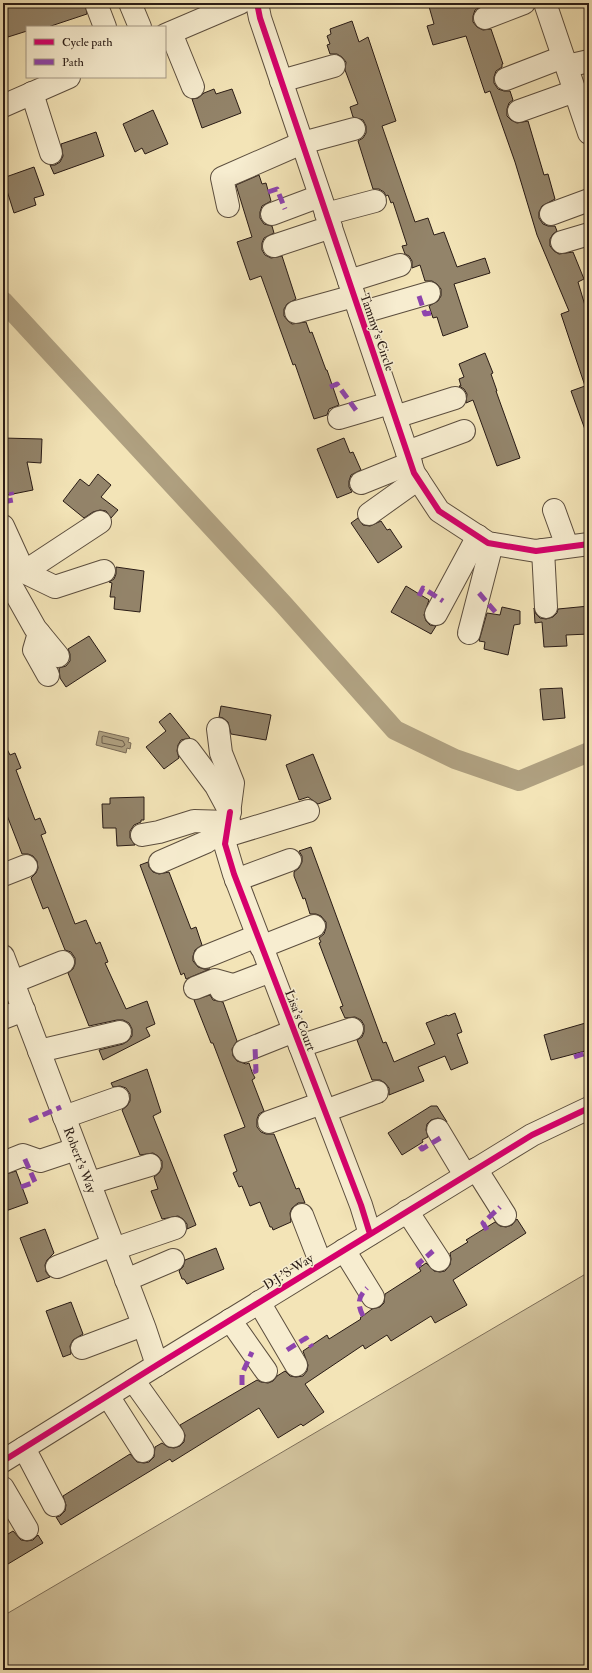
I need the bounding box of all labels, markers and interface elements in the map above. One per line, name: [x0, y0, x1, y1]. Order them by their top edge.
legend: [26, 26, 166, 78]
text: Cycle path: [62, 35, 113, 50]
text: Path: [62, 55, 85, 70]
street label: Tammy's Circle: [355, 291, 398, 374]
street label: Lisa's Court: [281, 987, 319, 1053]
street label: Robert's Way: [60, 1125, 100, 1196]
street label: D.J.'S Way: [261, 1250, 317, 1294]

